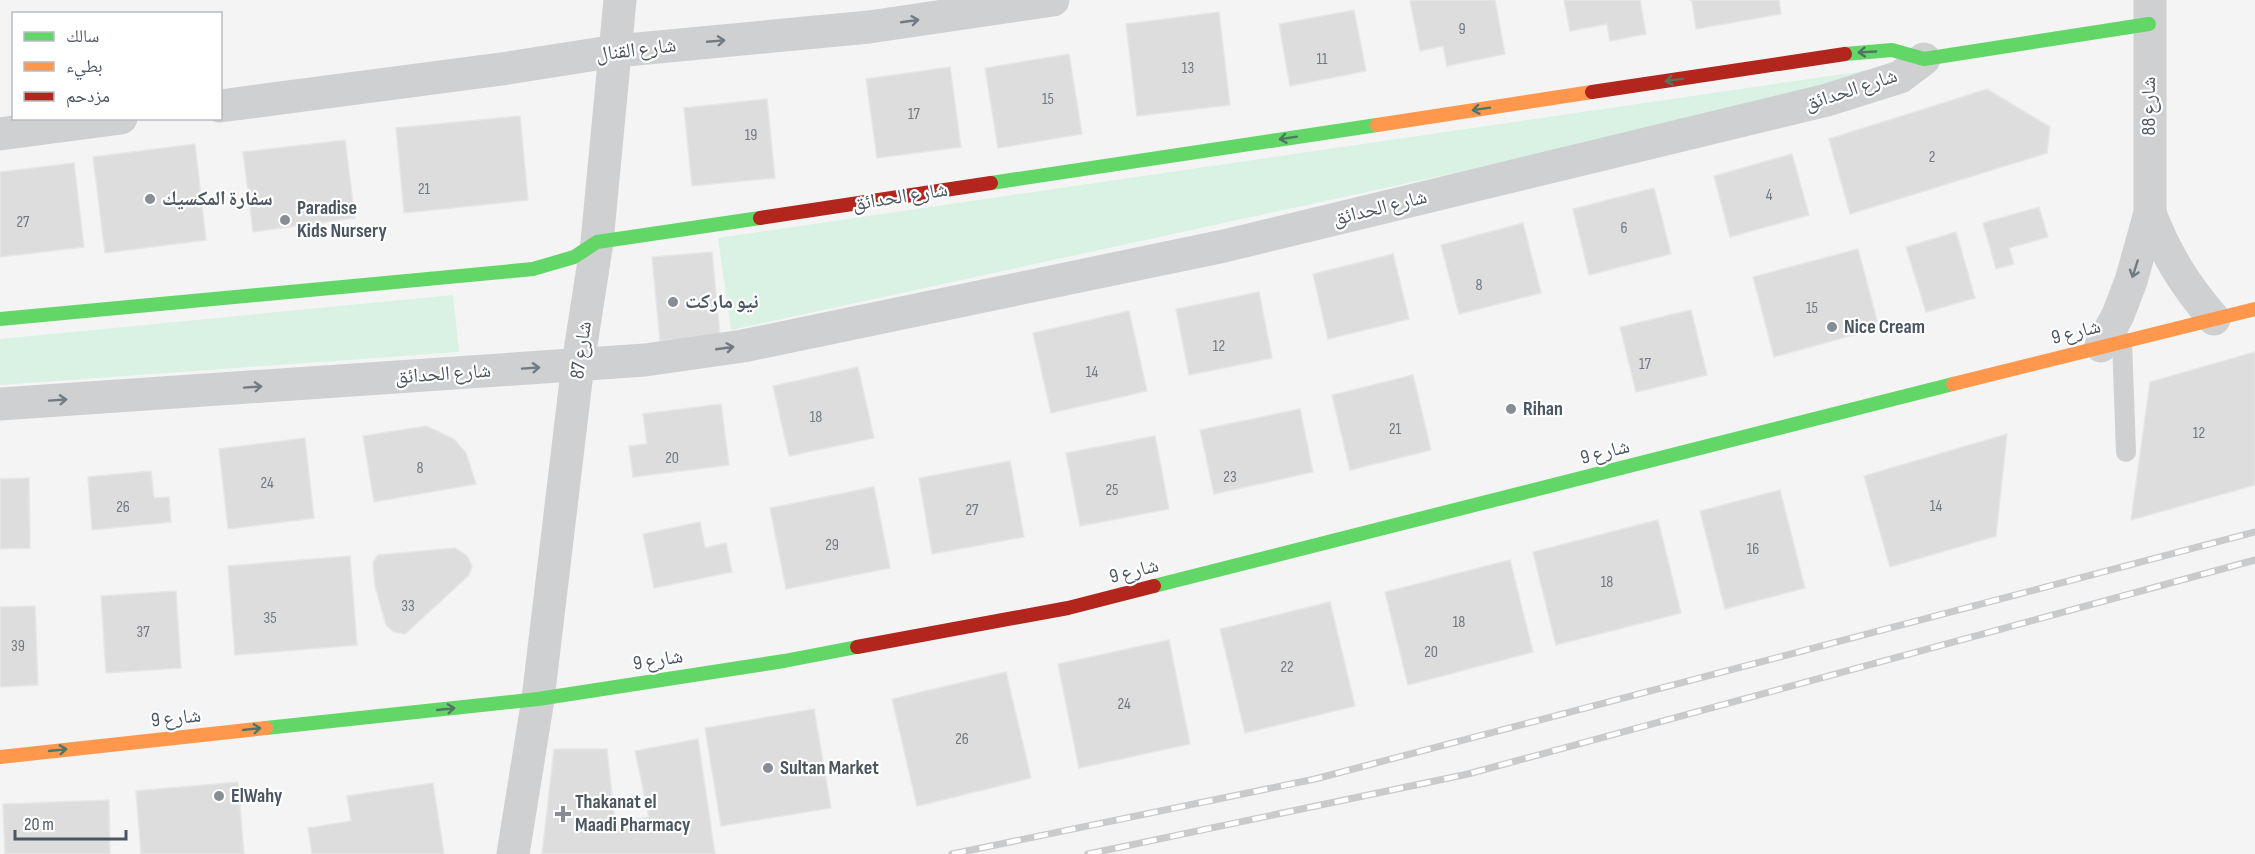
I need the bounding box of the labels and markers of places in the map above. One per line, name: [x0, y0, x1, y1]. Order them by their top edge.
place label: سفارة المكسيك: [162, 187, 273, 211]
marker: سفارة المكسيك: [143, 192, 157, 206]
place label: Paradise Kids Nursery: [297, 196, 387, 243]
marker: Paradise Kids Nursery: [278, 213, 292, 227]
place label: نيو ماركت: [685, 290, 759, 314]
marker: نيو ماركت: [666, 295, 680, 309]
place label: Nice Cream: [1844, 315, 1925, 339]
marker: Nice Cream: [1825, 320, 1839, 334]
place label: Rihan: [1523, 397, 1563, 421]
marker: Rihan: [1504, 402, 1518, 416]
place label: Sultan Market: [780, 756, 879, 780]
marker: Sultan Market: [761, 761, 775, 775]
place label: ElWahy: [231, 784, 283, 808]
marker: ElWahy: [212, 789, 226, 803]
place label: Thakanat el Maadi Pharmacy: [575, 790, 691, 837]
marker: Thakanat el Maadi Pharmacy: [556, 807, 570, 821]

